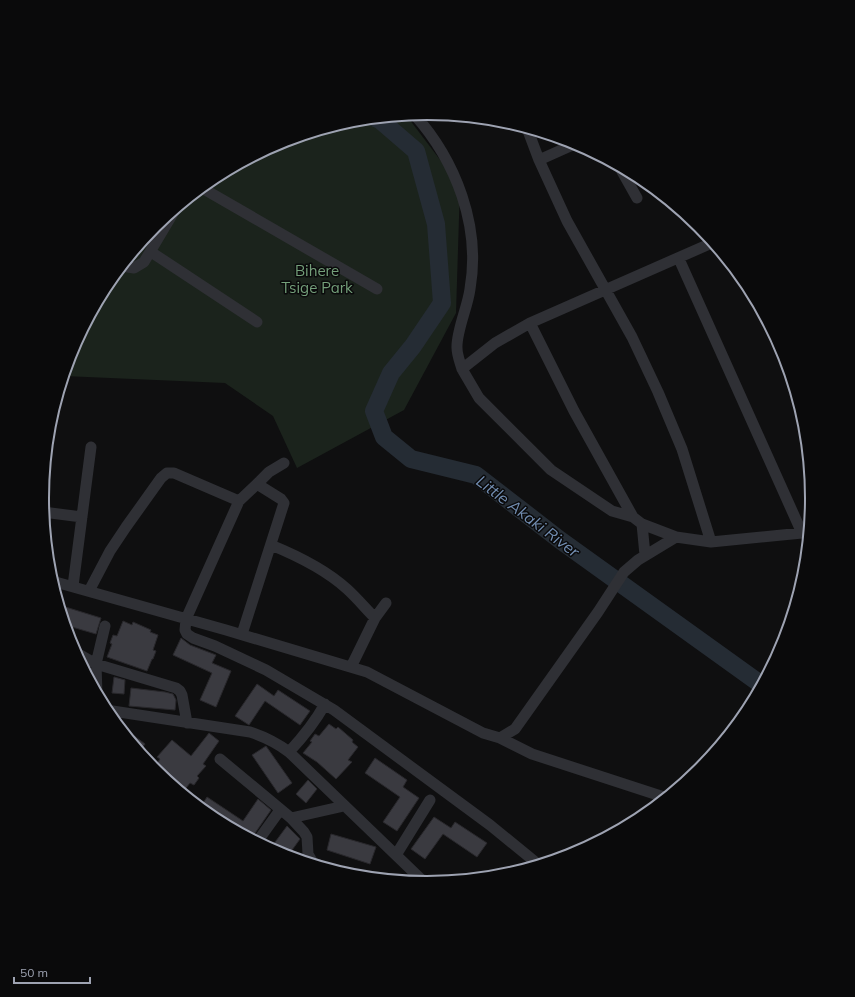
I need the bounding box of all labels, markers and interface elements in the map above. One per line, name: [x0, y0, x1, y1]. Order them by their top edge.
park label: Bihere Tsige Park: [281, 261, 353, 297]
water label: Little Akaki River: [473, 471, 584, 562]
scale bar: [14, 959, 90, 985]
text: 50 m: [20, 965, 48, 980]

